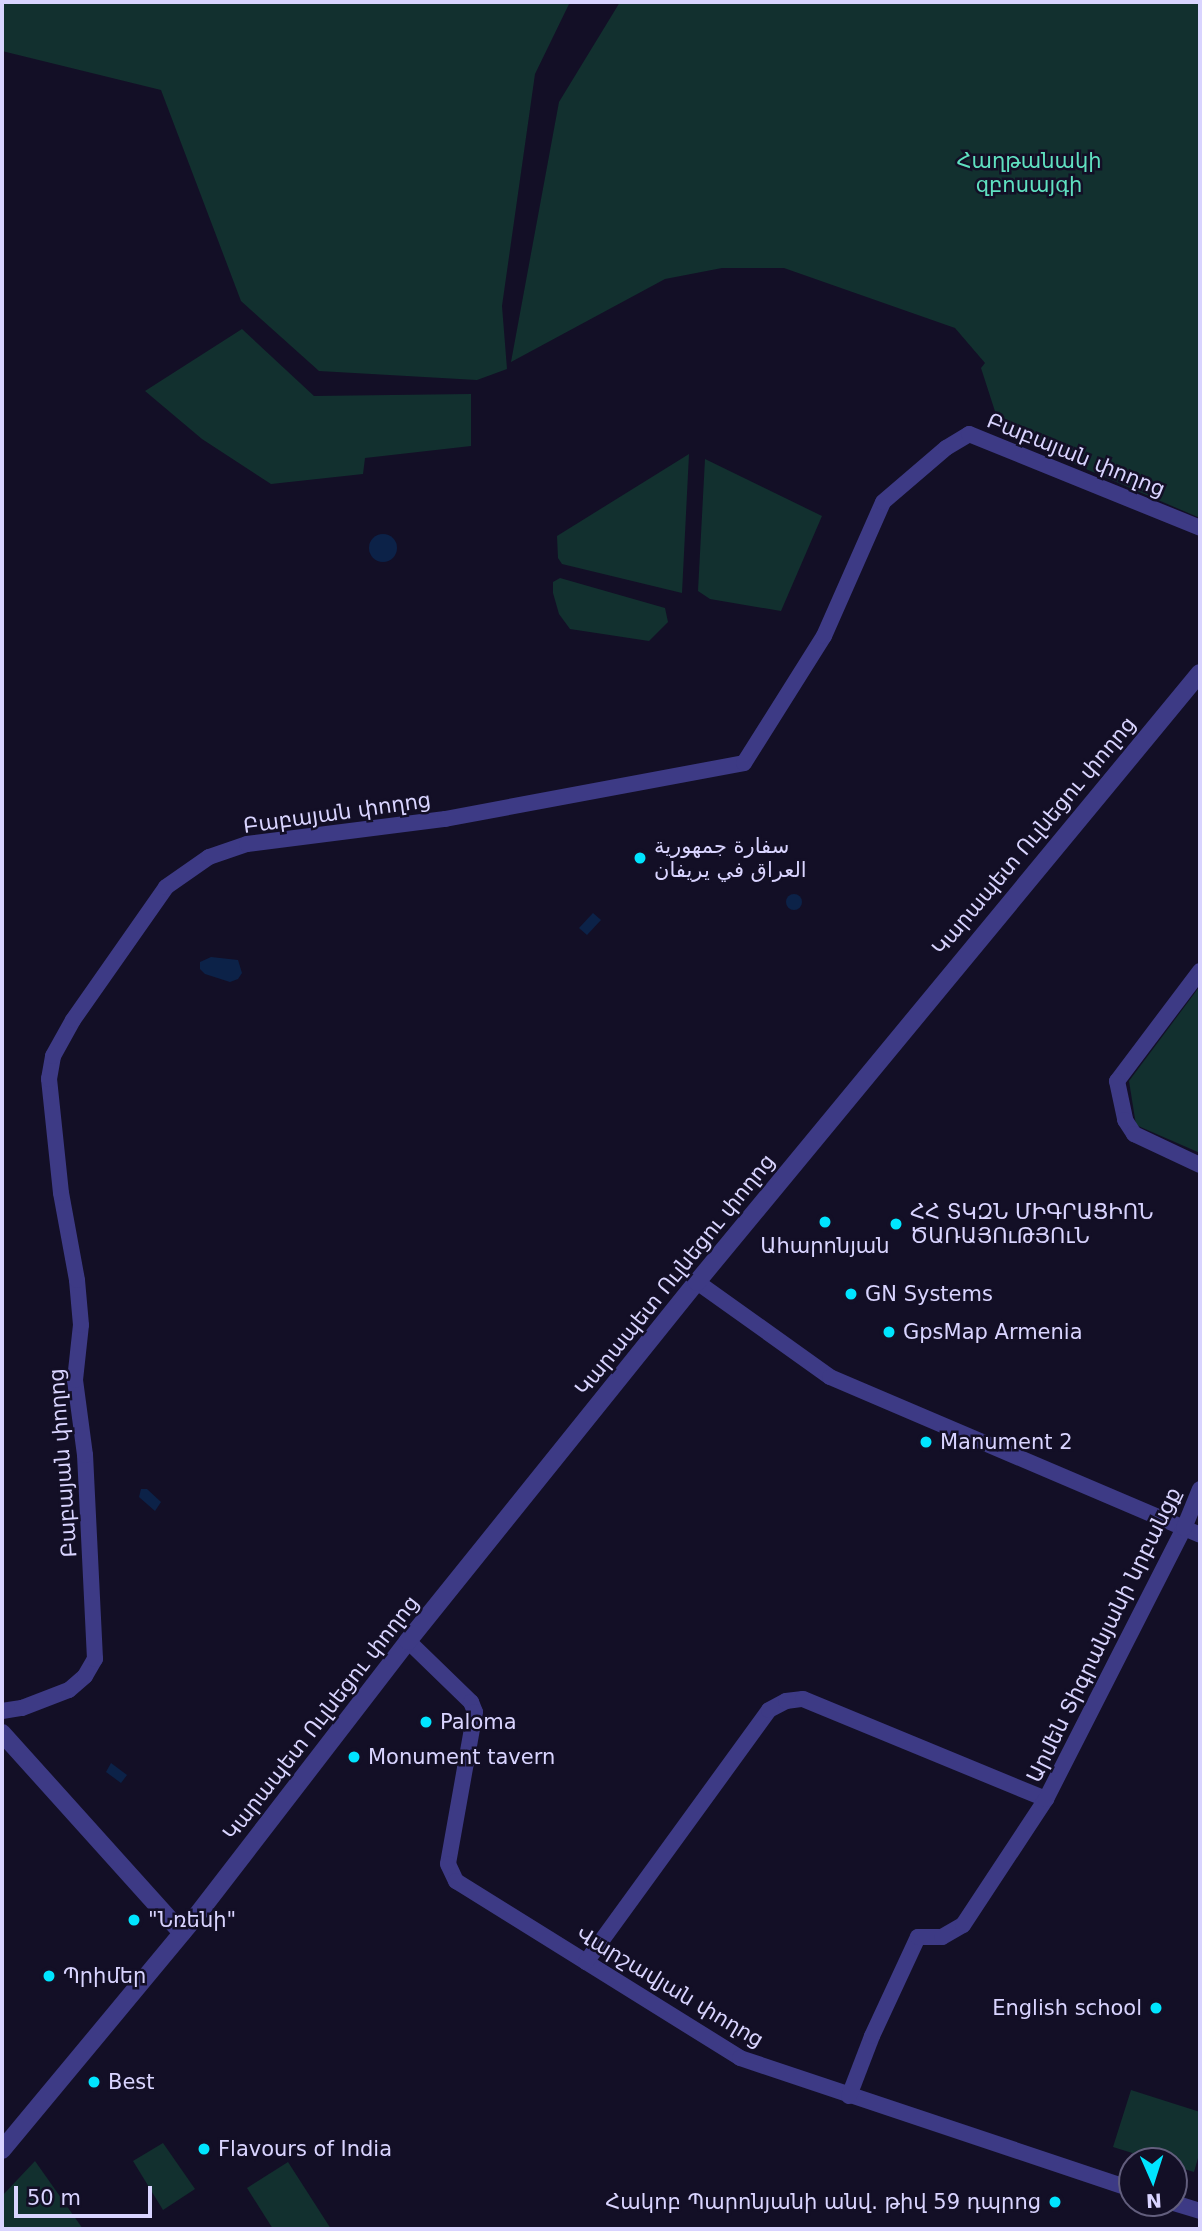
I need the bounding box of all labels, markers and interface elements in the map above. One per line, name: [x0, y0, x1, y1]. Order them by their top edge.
park label: Հաղթանակի զբոսայգի: [956, 148, 1102, 198]
street label: Բաբայան փողոց: [983, 408, 1169, 502]
street label: Կարապետ Ուլնեցու փողոց: [927, 712, 1141, 960]
street label: Բաբայան փողոց: [241, 787, 433, 839]
place label: سفارة جمهورية العراق في يريفان: [654, 833, 807, 883]
marker: سفارة جمهورية العراق في يريفان: [632, 850, 648, 866]
street label: Կարապետ Ուլնեցու փողոց: [570, 1149, 780, 1401]
place label: ՀՀ ՏԿԶՆ ՄԻԳՐԱՑԻՈՆ ԾԱՌԱՅՈւԹՅՈւՆ: [910, 1199, 1154, 1249]
marker: Ահարոնյան: [817, 1214, 833, 1230]
marker: ՀՀ ՏԿԶՆ ՄԻԳՐԱՑԻՈՆ ԾԱՌԱՅՈւԹՅՈւՆ: [888, 1216, 904, 1232]
place label: Ահարոնյան: [760, 1233, 890, 1259]
place label: GN Systems: [865, 1281, 993, 1307]
marker: GN Systems: [843, 1286, 859, 1302]
place label: GpsMap Armenia: [903, 1319, 1083, 1345]
marker: GpsMap Armenia: [881, 1324, 897, 1340]
street label: Բաբայան փողոց: [44, 1368, 82, 1558]
place label: Manument 2: [940, 1429, 1073, 1455]
marker: Manument 2: [918, 1434, 934, 1450]
street label: Արմեն Տիգրանյանի նրբանցք: [1021, 1484, 1187, 1786]
street label: Կարապետ Ուլնեցու փողոց: [218, 1591, 424, 1845]
place label: Paloma: [440, 1709, 517, 1735]
marker: Paloma: [418, 1714, 434, 1730]
place label: Monument tavern: [368, 1744, 555, 1770]
marker: Monument tavern: [346, 1749, 362, 1765]
place label: "Նռենի": [148, 1907, 236, 1933]
marker: "Նռենի": [126, 1912, 142, 1928]
street label: Վարշավյան փողոց: [572, 1921, 768, 2053]
place label: Պրիմեր: [63, 1963, 146, 1989]
marker: Պրիմեր: [41, 1968, 57, 1984]
place label: English school: [992, 1995, 1142, 2021]
marker: English school: [1148, 2000, 1164, 2016]
place label: Best: [108, 2069, 155, 2095]
marker: Best: [86, 2074, 102, 2090]
place label: Flavours of India: [218, 2136, 392, 2162]
marker: Flavours of India: [196, 2141, 212, 2157]
north arrow: [1118, 2147, 1188, 2217]
scale bar: [18, 2172, 156, 2216]
text: 50 m: [27, 2186, 81, 2210]
place label: Հակոբ Պարոնյանի անվ. թիվ 59 դպրոց: [605, 2189, 1041, 2215]
text: N: [1145, 2190, 1163, 2212]
marker: Հակոբ Պարոնյանի անվ. թիվ 59 դպրոց: [1047, 2194, 1063, 2210]

